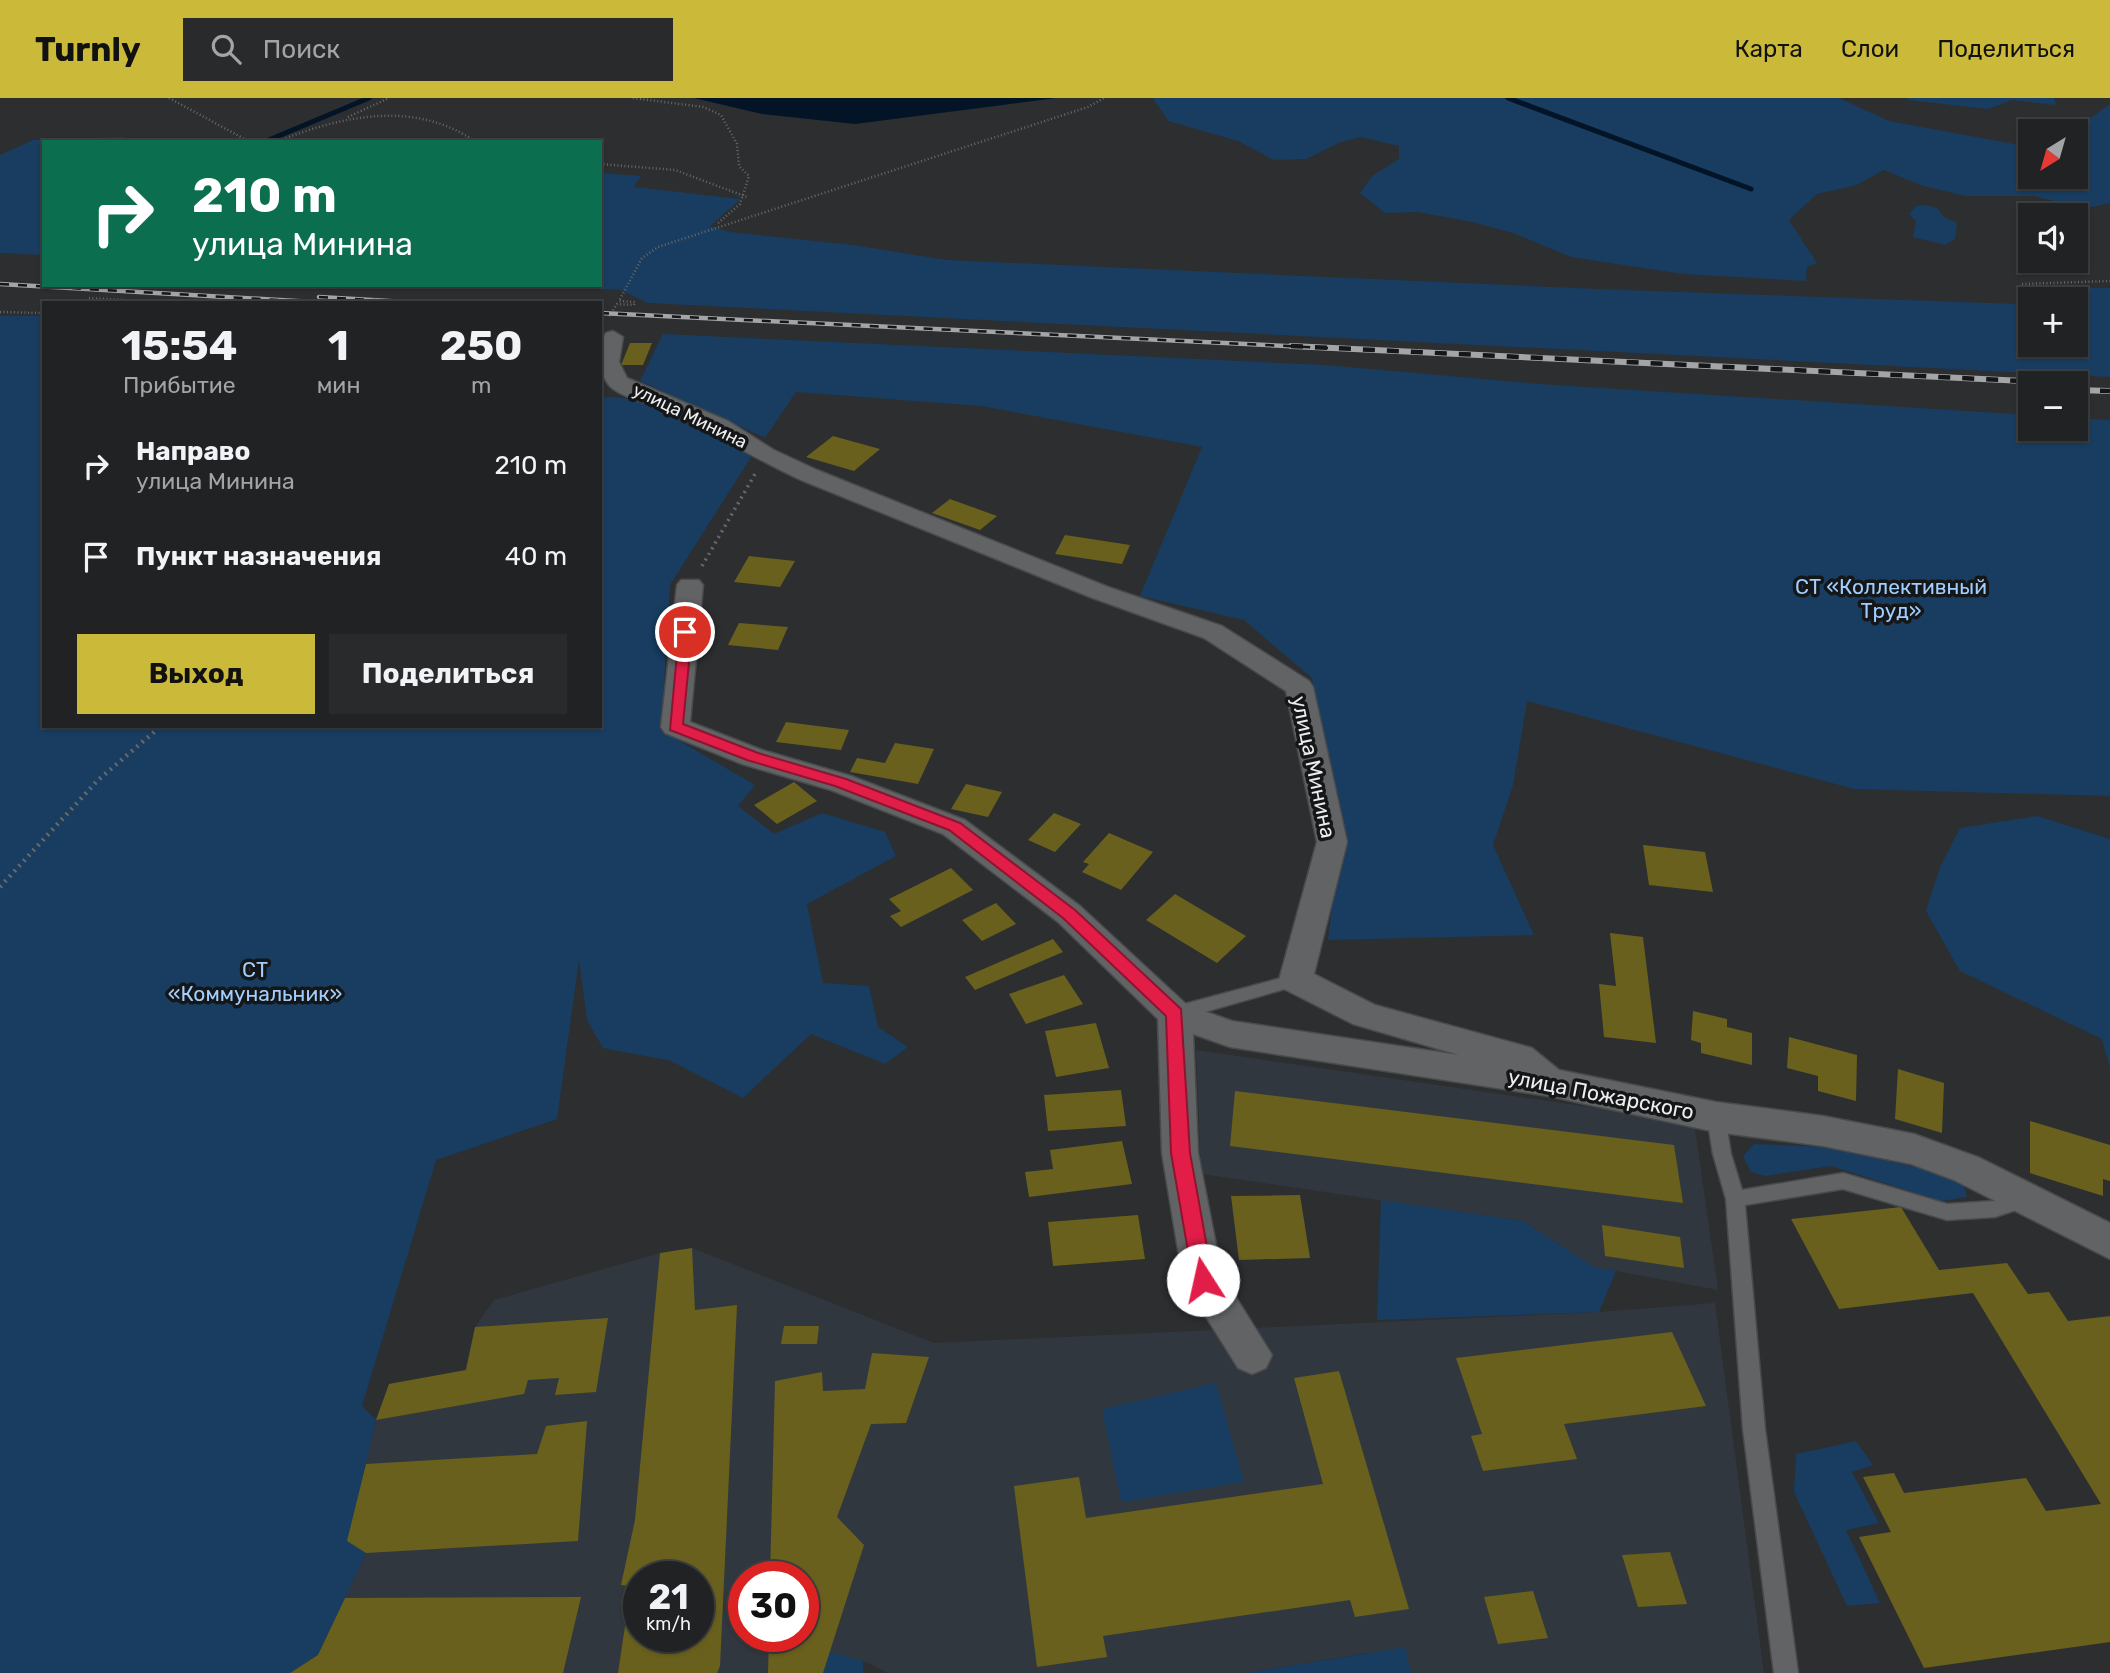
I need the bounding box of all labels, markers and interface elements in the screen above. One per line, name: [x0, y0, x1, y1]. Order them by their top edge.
search box: [183, 18, 673, 81]
text: Turnly: [35, 30, 141, 69]
icon: search: [207, 30, 245, 68]
text: Поиск: [263, 34, 340, 65]
text: Карта: [1734, 35, 1803, 63]
text: Слои: [1841, 35, 1899, 63]
text: Поделиться: [1937, 35, 2075, 63]
north arrow: [2018, 119, 2088, 189]
map controls: [2018, 119, 2088, 441]
text: 210 m: [192, 166, 337, 224]
icon: right: [77, 168, 168, 259]
button: sound: [2018, 203, 2088, 273]
text: улица Минина: [192, 225, 413, 263]
button: +: [2018, 287, 2088, 357]
text: 15:54: [121, 321, 237, 371]
text: 1: [328, 321, 349, 371]
text: 250: [440, 321, 523, 371]
text: Прибытие: [123, 371, 236, 399]
text: мин: [317, 371, 360, 399]
text: m: [471, 371, 491, 399]
button: −: [2018, 371, 2088, 441]
street label: улица Минина: [629, 379, 751, 453]
text: Направо: [136, 436, 250, 467]
icon: right: [77, 447, 115, 485]
text: 210 m: [495, 450, 567, 481]
text: улица Минина: [136, 467, 295, 495]
icon: arrive: [77, 538, 115, 576]
text: Пункт назначения: [136, 541, 381, 572]
text: 40 m: [505, 541, 567, 572]
park label: СТ «Коллективный Труд»: [1795, 574, 1987, 623]
pin: [655, 602, 715, 662]
icon: arrive: [666, 613, 704, 651]
button: Выход: [77, 634, 315, 714]
button: Поделиться: [329, 634, 567, 714]
street label: улица Минина: [1287, 694, 1341, 840]
park label: СТ «Коммунальник»: [168, 957, 342, 1006]
street label: улица Пожарского: [1506, 1064, 1696, 1124]
position arrow: [1166, 1243, 1240, 1317]
speed limit sign: 30: [728, 1561, 819, 1652]
text: 21: [648, 1576, 689, 1618]
text: km/h: [646, 1613, 691, 1635]

